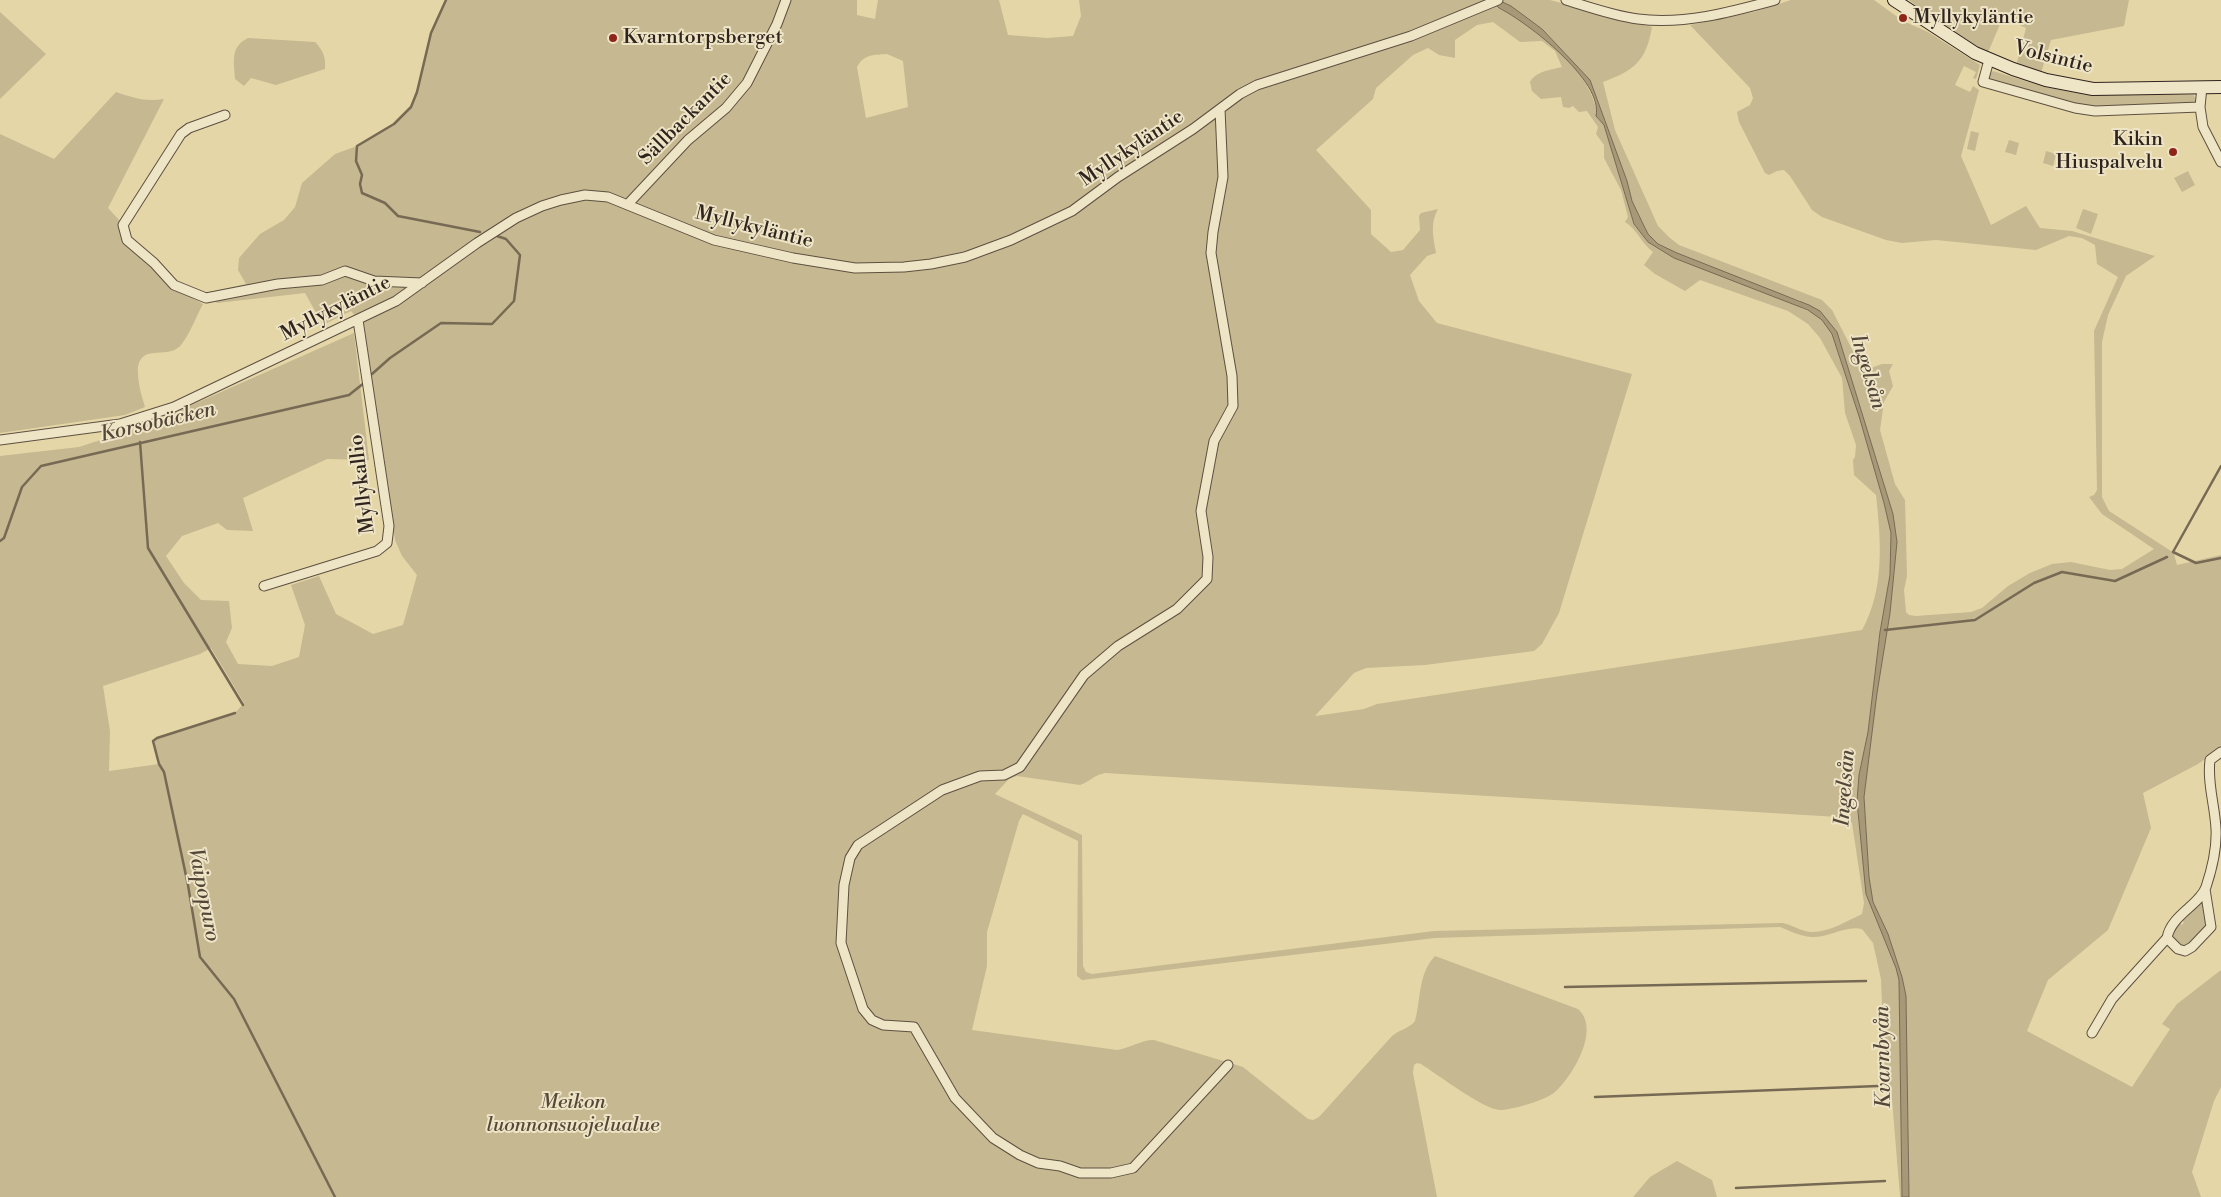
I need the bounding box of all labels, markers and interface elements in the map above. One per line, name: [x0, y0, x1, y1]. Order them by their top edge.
place label: Myllykyläntie: [1913, 6, 2034, 30]
marker: Myllykyläntie: [1897, 12, 1909, 24]
place label: Kvarntorpsberget: [623, 26, 783, 50]
marker: Kvarntorpsberget: [607, 32, 619, 44]
street label: Volsintie: [2011, 37, 2095, 79]
street label: Sällbackantie: [634, 67, 738, 171]
street label: Myllykyläntie: [1075, 105, 1189, 193]
place label: Kikin Hiuspalvelu: [2055, 128, 2163, 175]
marker: Kikin Hiuspalvelu: [2167, 146, 2179, 158]
street label: Myllykyläntie: [693, 202, 815, 254]
street label: Myllykyläntie: [277, 271, 395, 347]
water label: Ingelsån: [1844, 331, 1890, 413]
water label: Korsobäcken: [97, 397, 219, 449]
street label: Myllykallio: [345, 433, 381, 535]
water label: Ingelsån: [1831, 748, 1861, 828]
water label: Vaipopuro: [182, 846, 224, 944]
water label: Kvarnbyån: [1871, 1005, 1897, 1109]
park label: Meikon luonnonsuojelualue: [486, 1091, 660, 1138]

